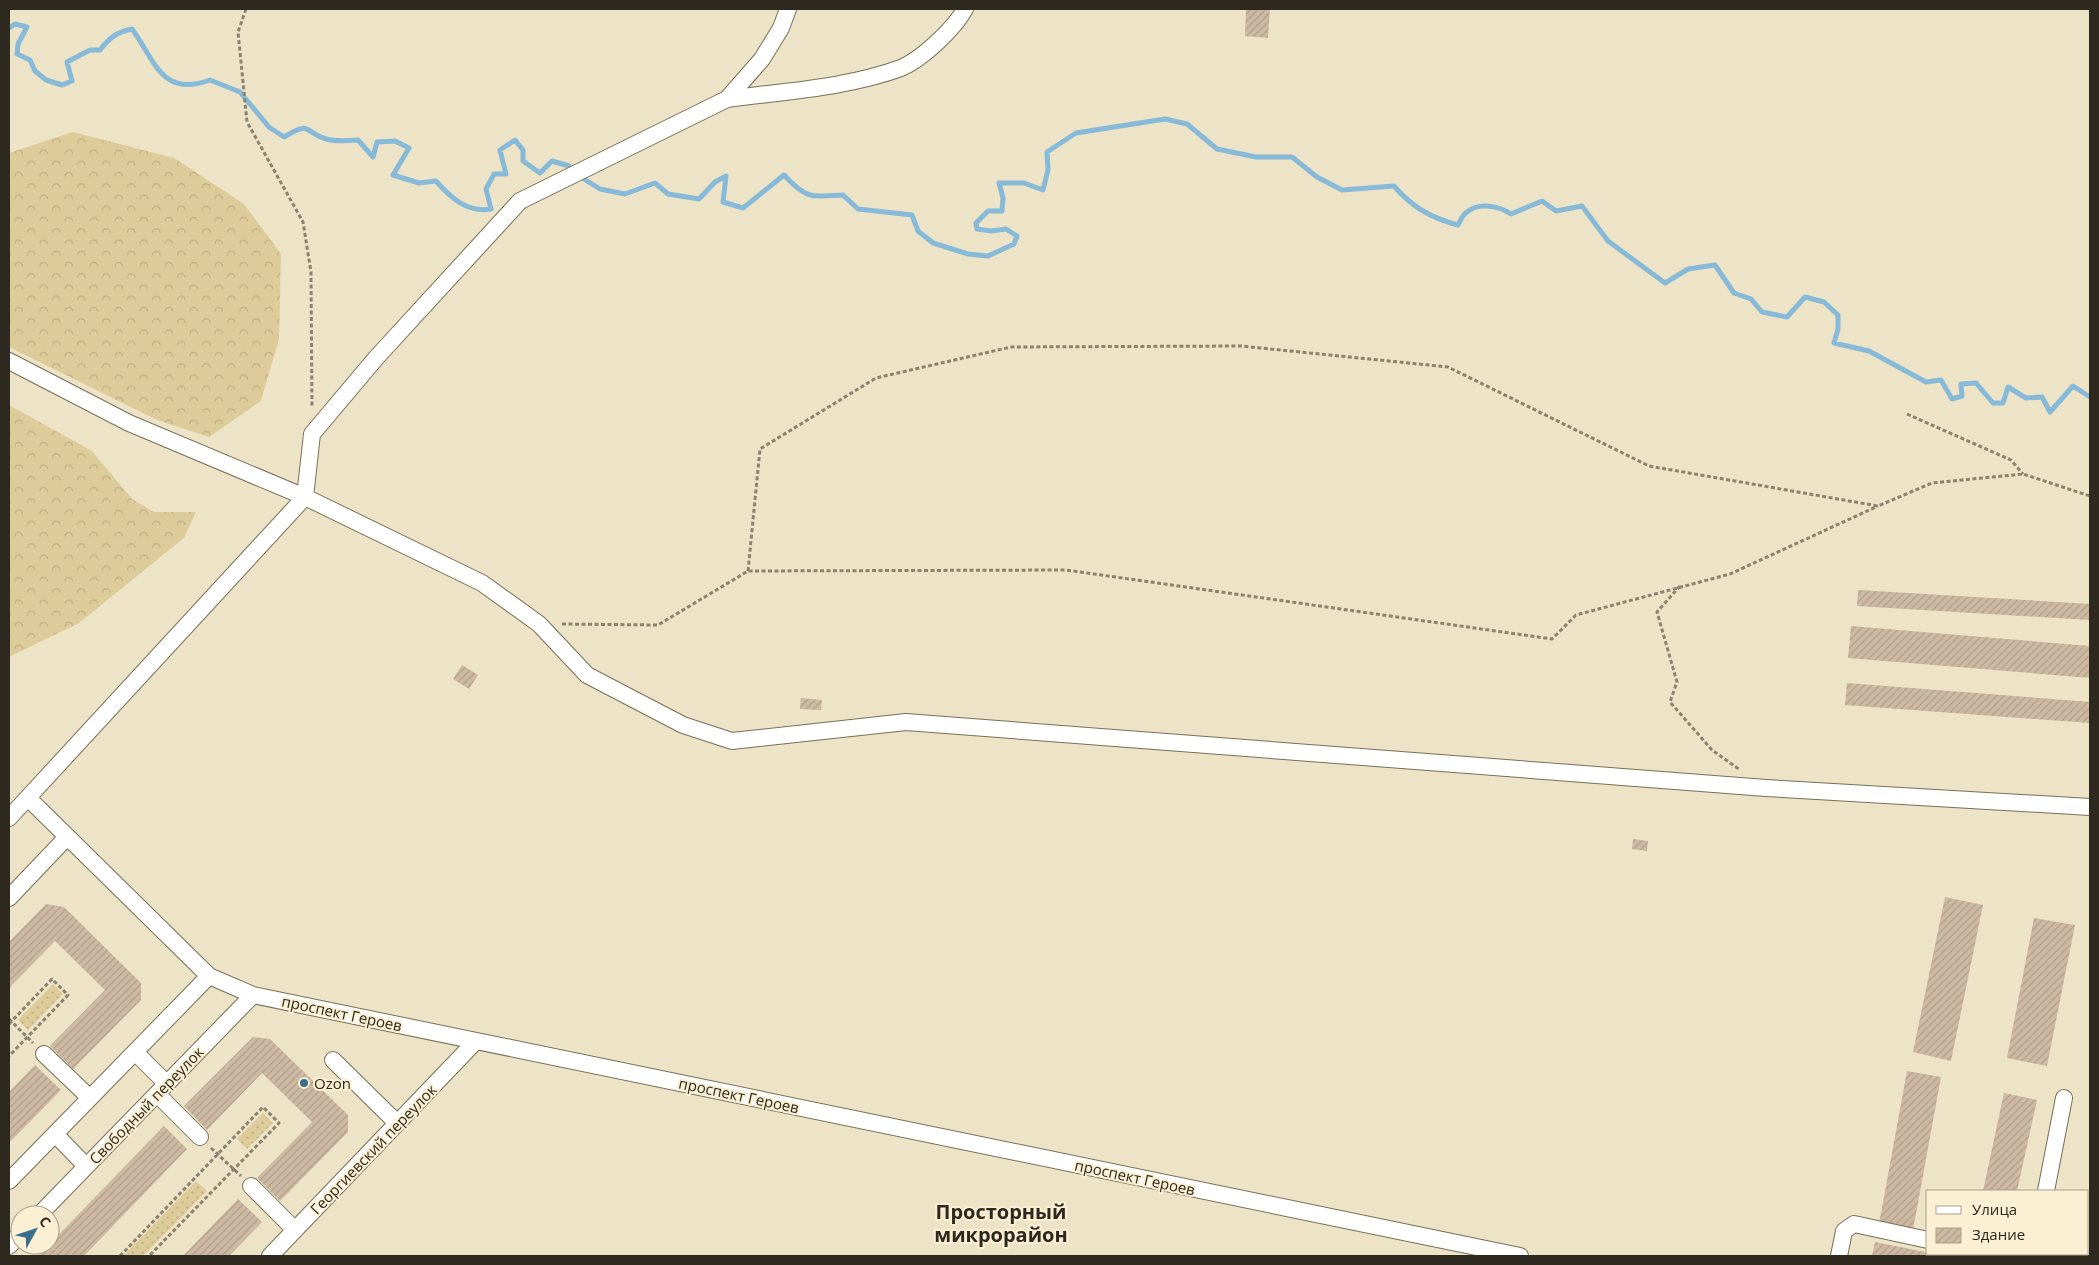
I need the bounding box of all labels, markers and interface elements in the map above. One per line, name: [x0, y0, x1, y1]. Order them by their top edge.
street label: проспект Героев: [280, 990, 404, 1036]
street label: Свободный переулок: [85, 1042, 208, 1168]
street label: проспект Героев: [677, 1072, 801, 1118]
place label: Ozon: [314, 1073, 351, 1093]
marker: Ozon: [298, 1077, 310, 1089]
street label: Георгиевский переулок: [306, 1079, 441, 1218]
street label: проспект Героев: [1073, 1154, 1197, 1200]
legend: [1926, 1190, 2089, 1255]
district label: Просторный микрорайон: [934, 1198, 1068, 1248]
text: Улица: [1972, 1199, 2017, 1219]
north arrow: [10, 1205, 60, 1255]
text: С: [35, 1212, 56, 1231]
text: Здание: [1972, 1224, 2025, 1244]

